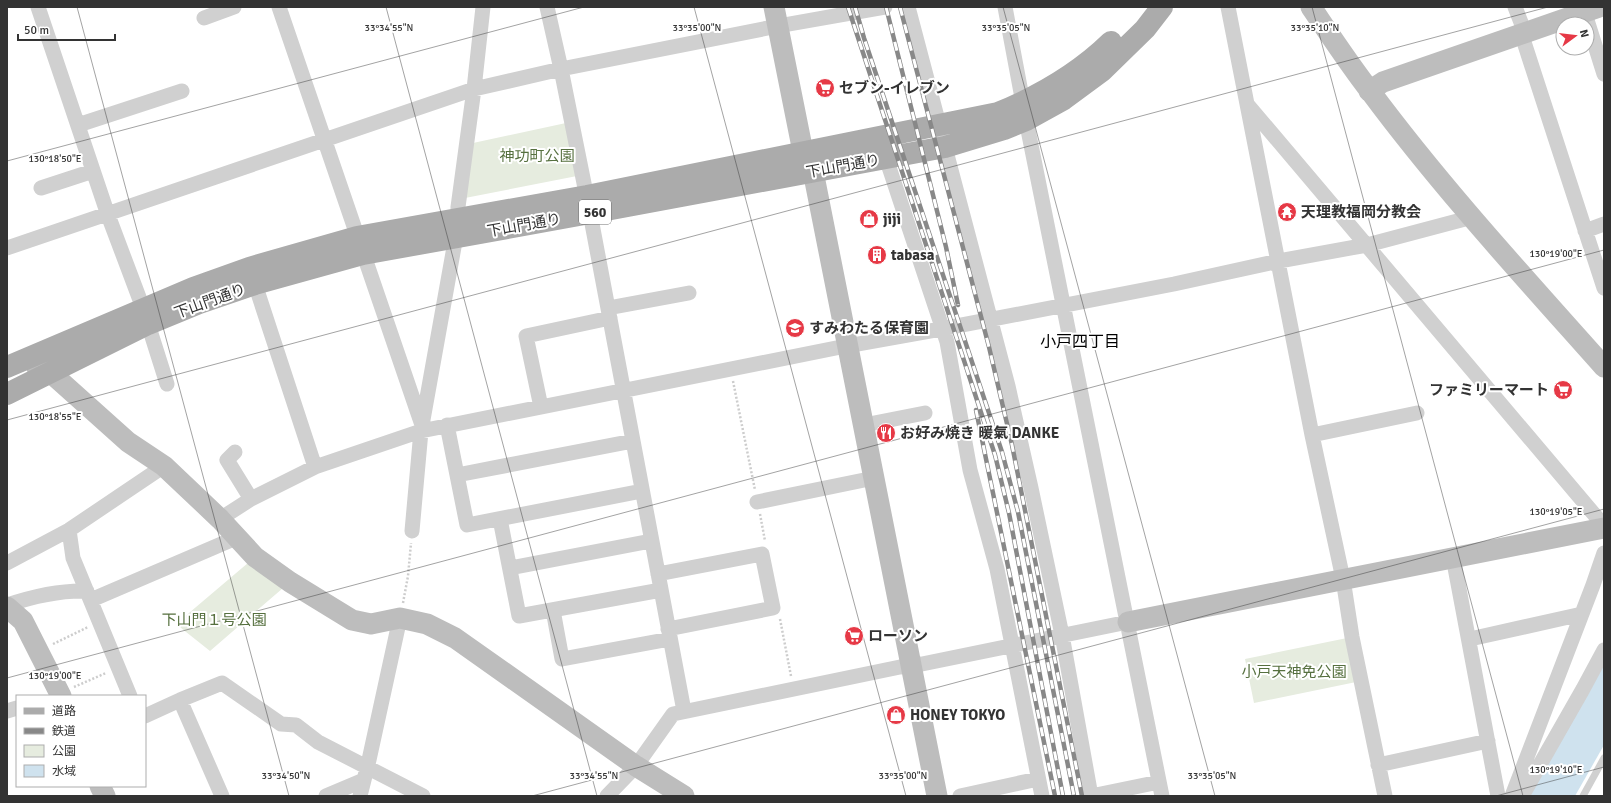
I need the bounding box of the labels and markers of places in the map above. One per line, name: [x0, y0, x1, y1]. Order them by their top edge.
supermarket icon: セブン-イレブン: [814, 77, 836, 99]
place label: セブン-イレブン: [839, 79, 950, 97]
temple icon: 天理教福岡分教会: [1276, 201, 1298, 223]
place label: 天理教福岡分教会: [1301, 203, 1421, 221]
shop icon: jiji: [858, 208, 880, 230]
place label: jiji: [883, 210, 901, 228]
building icon: tabasa: [866, 244, 888, 266]
place label: tabasa: [890, 246, 935, 264]
school or university icon: すみわたる保育園: [784, 317, 806, 339]
place label: すみわたる保育園: [809, 319, 929, 337]
supermarket icon: ファミリーマート: [1552, 379, 1574, 401]
place label: ファミリーマート: [1429, 381, 1549, 399]
restaurant icon: お好み焼き 暖氣 DANKE: [875, 422, 897, 444]
place label: お好み焼き 暖氣 DANKE: [900, 424, 1060, 442]
supermarket icon: ローソン: [843, 625, 865, 647]
place label: ローソン: [868, 627, 928, 645]
shop icon: HONEY TOKYO: [885, 704, 907, 726]
place label: HONEY TOKYO: [910, 706, 1005, 724]

